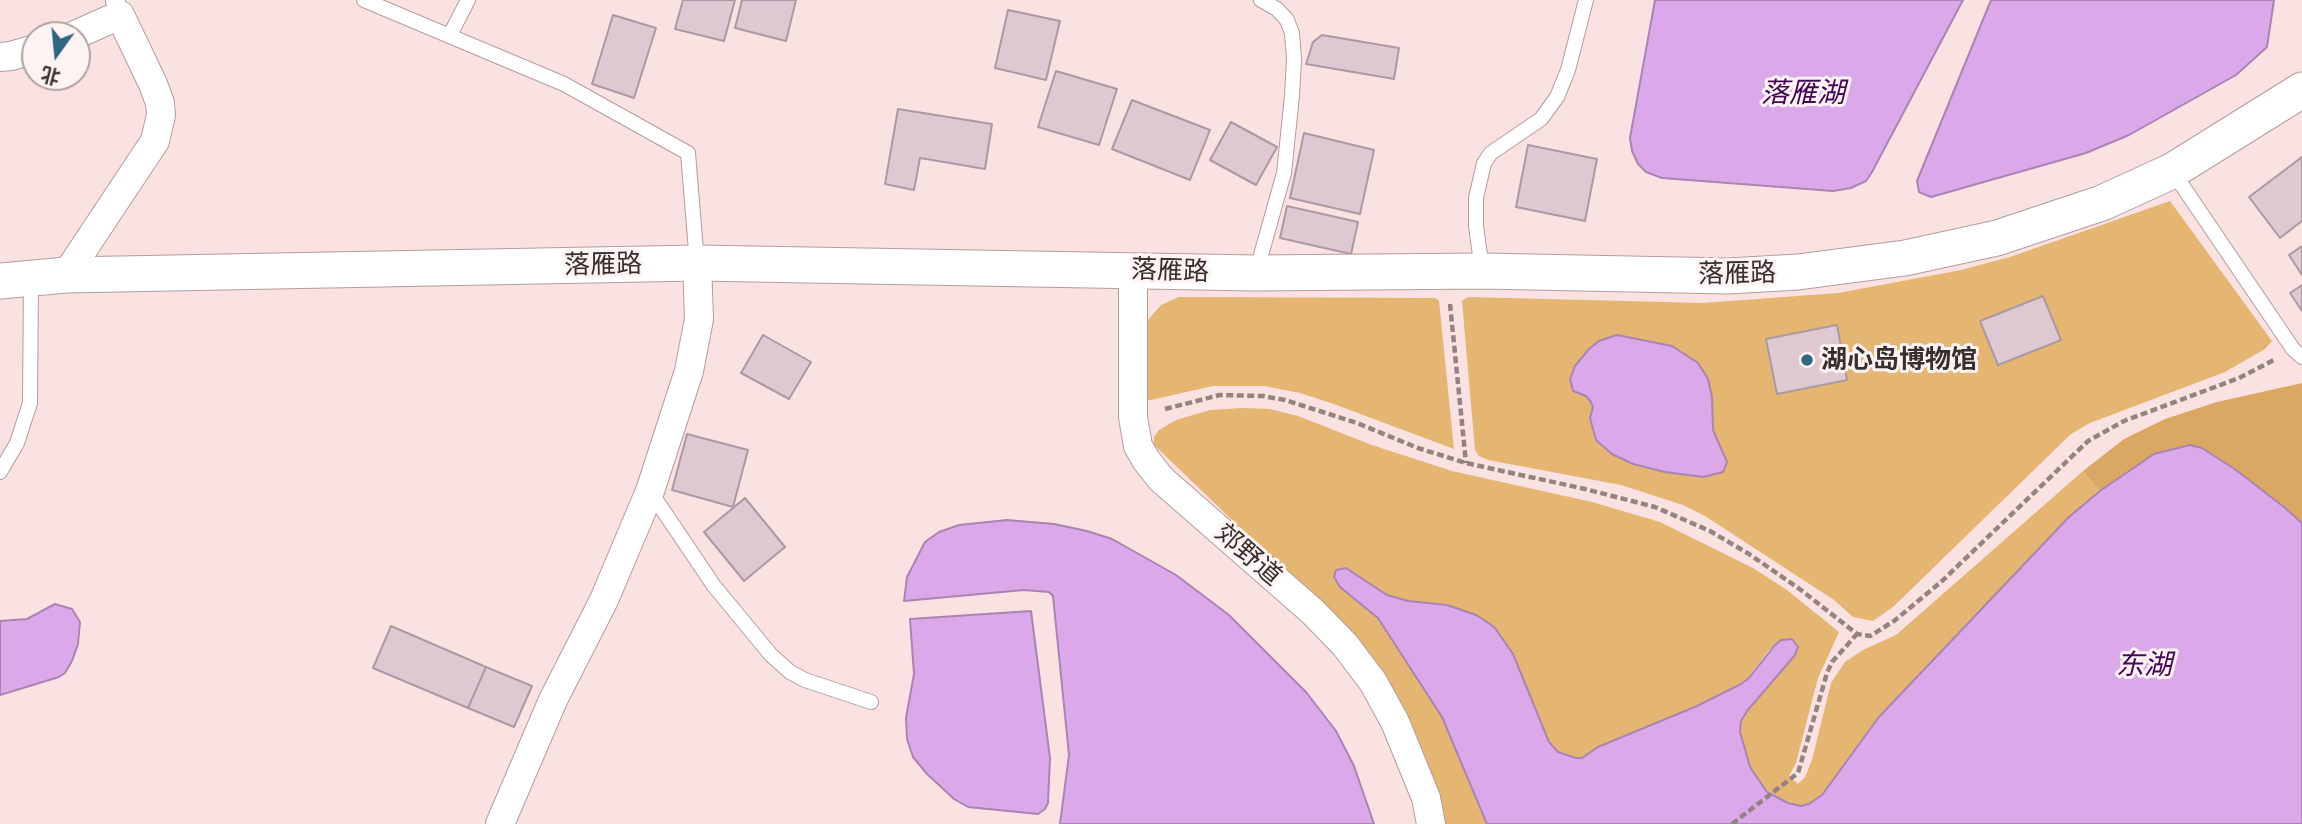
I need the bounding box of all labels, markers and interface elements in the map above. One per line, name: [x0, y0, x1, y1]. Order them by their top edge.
north arrow: [21, 21, 91, 91]
text: 北: [39, 63, 63, 86]
water label: 落雁湖: [1761, 77, 1845, 111]
street label: 落雁路: [564, 249, 642, 281]
street label: 落雁路: [1130, 254, 1210, 288]
street label: 落雁路: [1698, 258, 1776, 290]
place label: 湖心岛博物馆: [1821, 344, 1977, 376]
marker: 湖心岛博物馆: [1799, 352, 1815, 368]
street label: 郊野道: [1208, 518, 1288, 592]
water label: 东湖: [2116, 649, 2172, 683]

